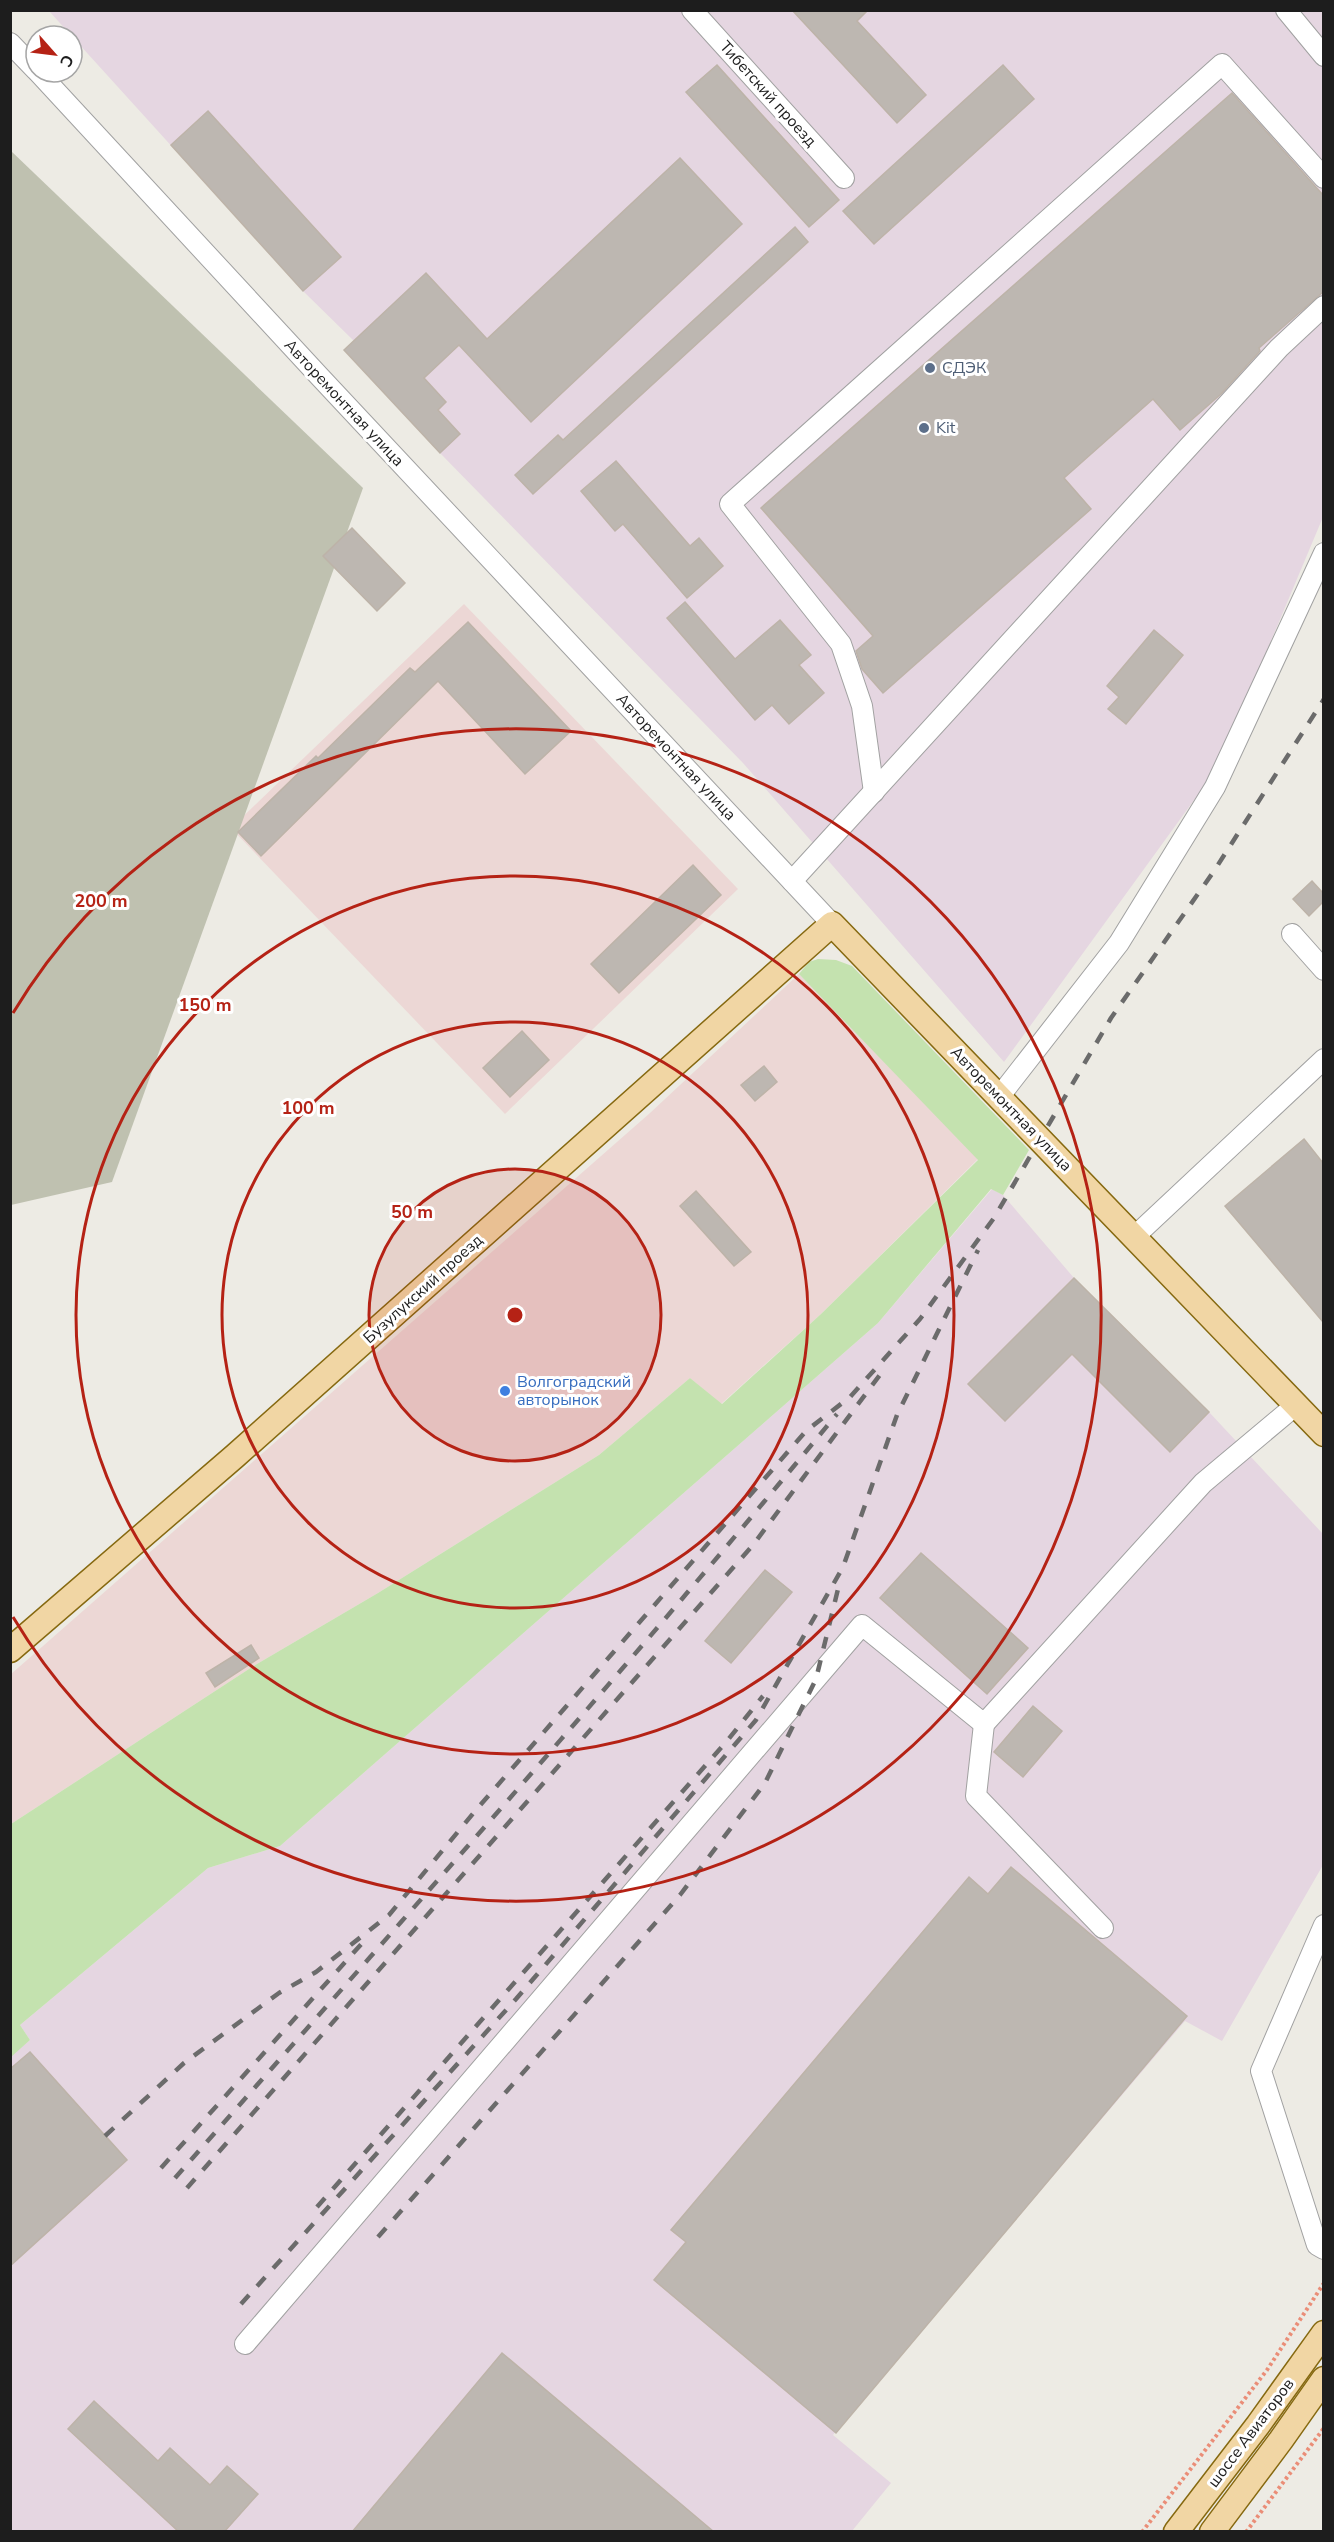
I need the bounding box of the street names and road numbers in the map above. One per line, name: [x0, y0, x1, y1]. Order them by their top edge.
street label: Тибетский проезд: [714, 36, 822, 152]
street label: Авторемонтная улица: [279, 335, 409, 471]
street label: Авторемонтная улица: [611, 689, 741, 825]
street label: Авторемонтная улица: [945, 1042, 1077, 1176]
street label: Бузулукский проезд: [359, 1229, 488, 1349]
street label: шоссе Авиаторов: [1203, 2374, 1300, 2492]

